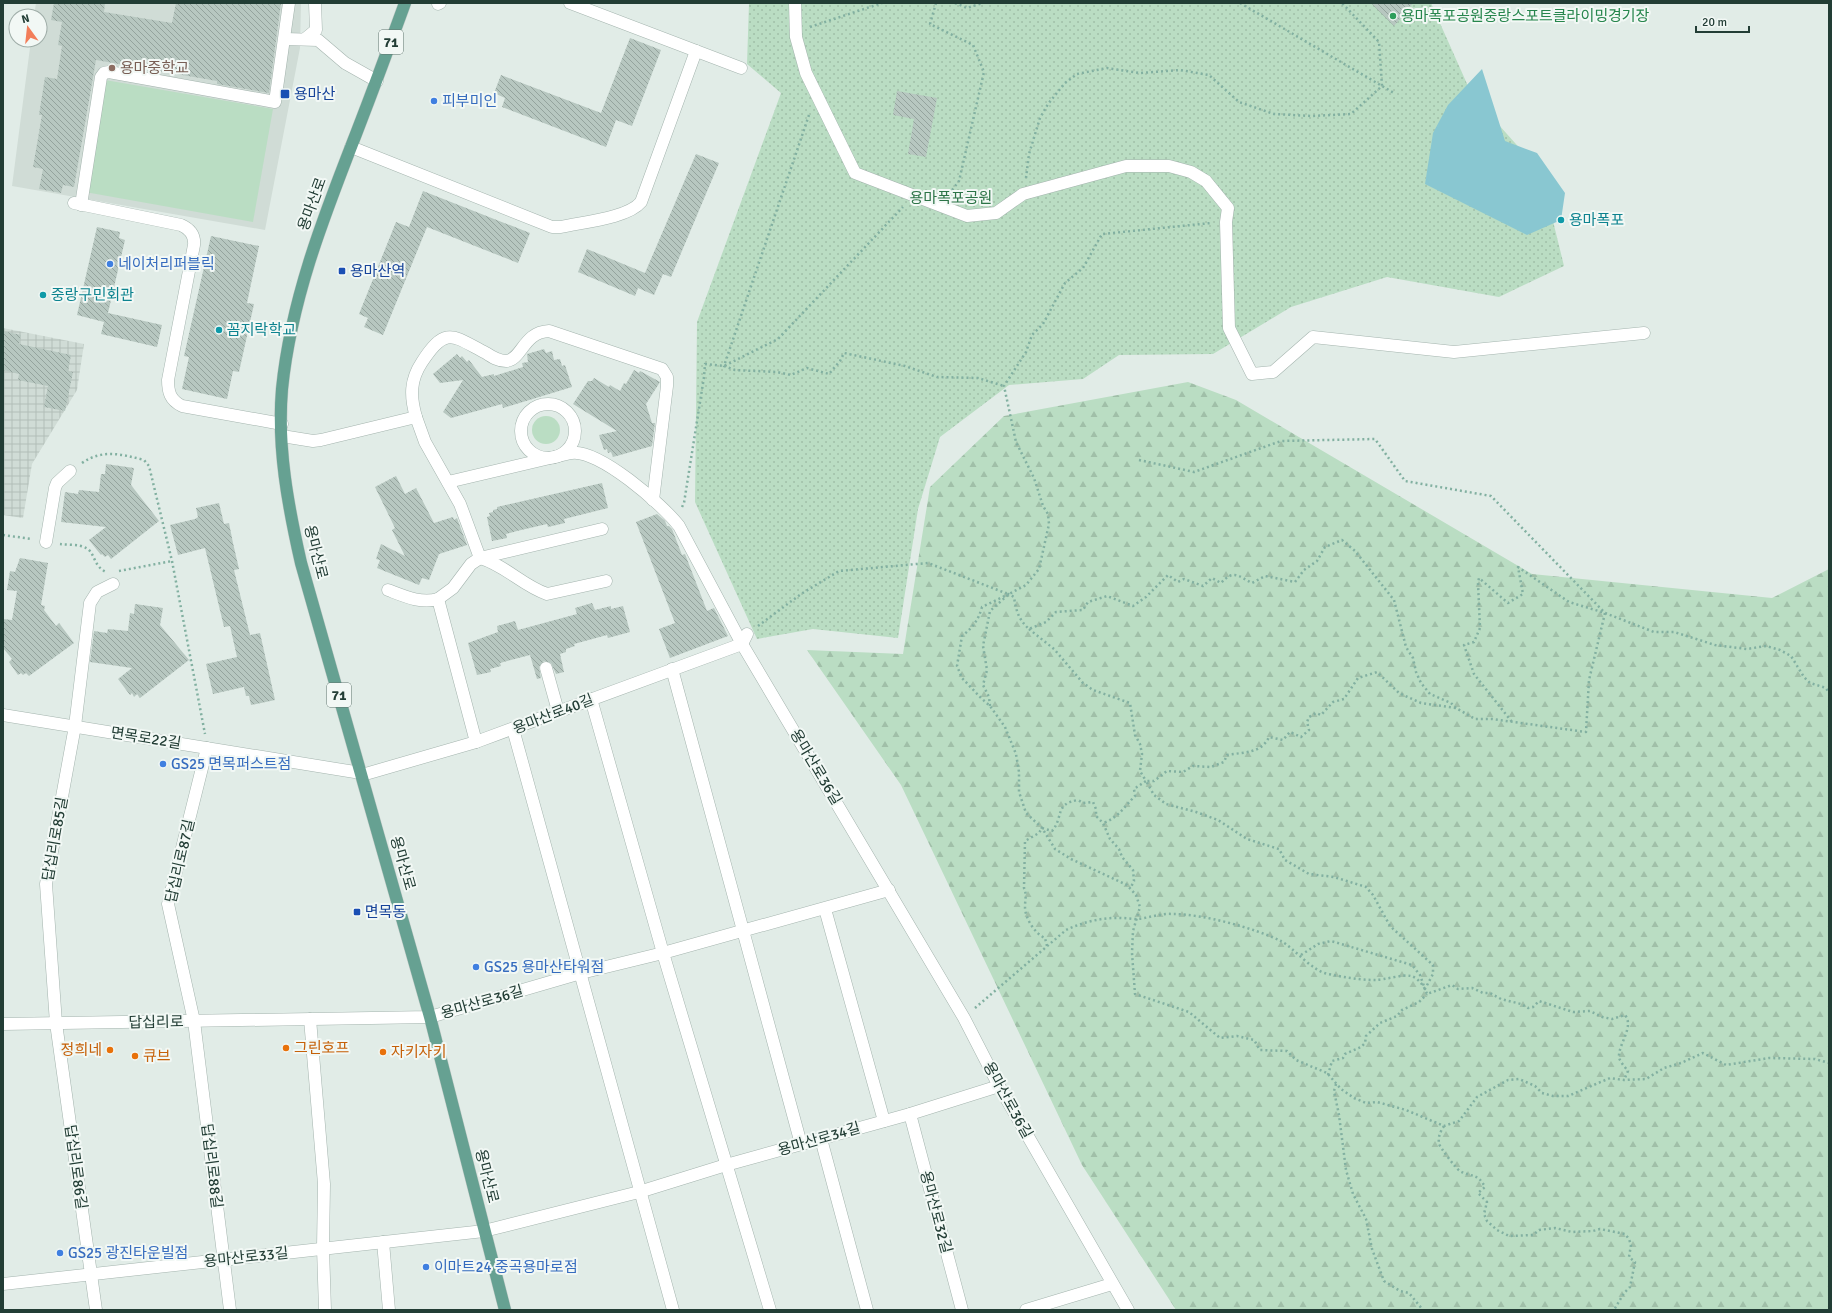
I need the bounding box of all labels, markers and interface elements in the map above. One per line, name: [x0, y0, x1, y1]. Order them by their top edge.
place label: 용마폭포공원중랑스포트클라이밍경기장: [1401, 7, 1650, 25]
north arrow: [8, 8, 48, 48]
scale bar: [1696, 8, 1749, 34]
marker: 용마폭포공원중랑스포트클라이밍경기장: [1388, 11, 1398, 21]
text: N: [20, 12, 31, 26]
text: 20 m: [1702, 15, 1727, 30]
road number: 71: [379, 30, 403, 54]
place label: 용마중학교: [120, 59, 189, 77]
marker: 용마중학교: [107, 63, 117, 73]
place label: 용마산: [294, 85, 336, 103]
marker: 용마산: [279, 88, 291, 100]
place label: 피부미인: [442, 92, 497, 110]
marker: 피부미인: [429, 96, 439, 106]
street label: 용마산로: [294, 175, 330, 233]
park label: 용마폭포공원: [910, 189, 992, 207]
place label: 용마폭포: [1569, 211, 1624, 229]
marker: 용마폭포: [1556, 215, 1566, 225]
place label: 네이처리퍼블릭: [118, 255, 215, 273]
marker: 네이처리퍼블릭: [105, 259, 115, 269]
place label: 용마산역: [350, 262, 405, 280]
marker: 용마산역: [337, 266, 347, 276]
place label: 중랑구민회관: [51, 286, 134, 304]
marker: 중랑구민회관: [38, 290, 48, 300]
place label: 꼼지락학교: [227, 321, 296, 339]
marker: 꼼지락학교: [214, 325, 224, 335]
street label: 용마산로: [301, 523, 331, 581]
road number: 71: [327, 683, 351, 707]
street label: 용마산로40길: [510, 690, 596, 738]
street label: 면목로22길: [109, 724, 183, 752]
street label: 용마산로36길: [786, 726, 846, 808]
place label: GS25 면목퍼스트점: [171, 755, 291, 773]
marker: GS25 면목퍼스트점: [158, 759, 168, 769]
street label: 답십리로85길: [39, 795, 71, 883]
street label: 답십리로87길: [162, 817, 198, 905]
street label: 용마산로: [387, 834, 419, 892]
place label: 면목동: [365, 903, 406, 921]
marker: 면목동: [352, 907, 362, 917]
place label: GS25 용마산타워점: [484, 958, 604, 976]
marker: GS25 용마산타워점: [471, 962, 481, 972]
street label: 용마산로36길: [439, 982, 525, 1022]
street label: 답십리로: [128, 1013, 184, 1031]
place label: 그린호프: [294, 1039, 349, 1057]
place label: 정희네: [61, 1041, 102, 1059]
marker: 그린호프: [281, 1043, 291, 1053]
place label: 자키자키: [391, 1043, 446, 1061]
marker: 정희네: [105, 1045, 115, 1055]
place label: 큐브: [143, 1047, 171, 1065]
marker: 자키자키: [378, 1047, 388, 1057]
marker: 큐브: [130, 1051, 140, 1061]
street label: 용마산로36길: [979, 1058, 1037, 1142]
street label: 용마산로34길: [776, 1119, 862, 1159]
street label: 답십리로88길: [198, 1123, 226, 1209]
street label: 답십리로86길: [61, 1124, 91, 1210]
street label: 용마산로: [472, 1147, 502, 1205]
street label: 용마산로32길: [916, 1169, 956, 1255]
place label: GS25 광진타운빌점: [68, 1244, 188, 1262]
street label: 용마산로33길: [203, 1244, 289, 1270]
marker: GS25 광진타운빌점: [55, 1248, 65, 1258]
place label: 이마트24 중곡용마로점: [434, 1258, 578, 1276]
marker: 이마트24 중곡용마로점: [421, 1262, 431, 1272]

